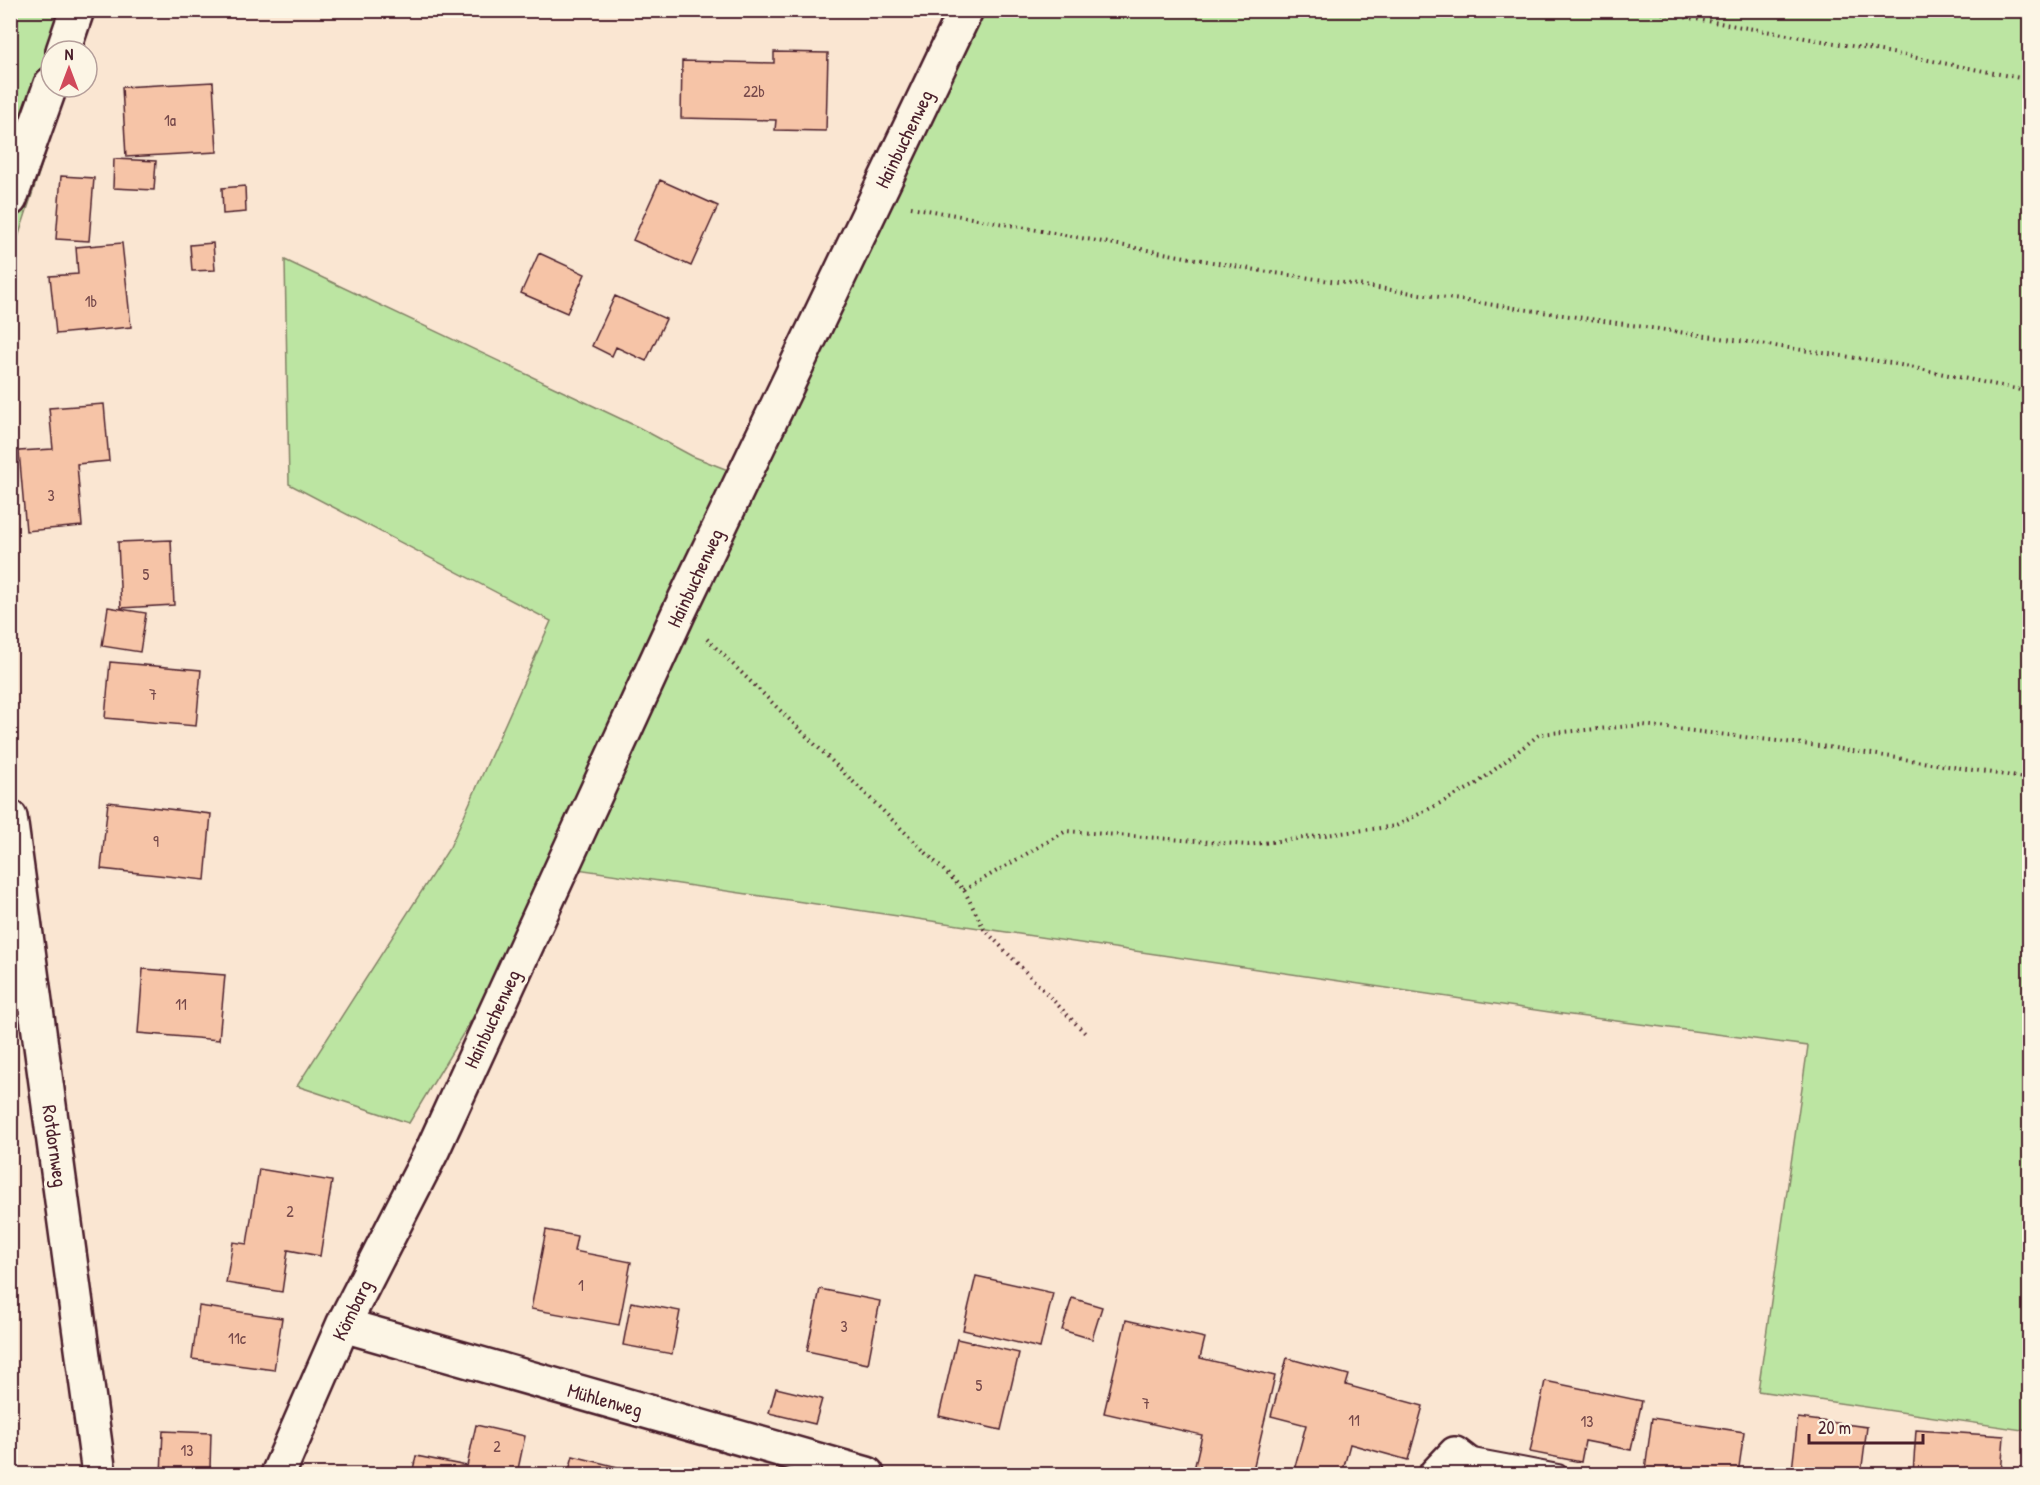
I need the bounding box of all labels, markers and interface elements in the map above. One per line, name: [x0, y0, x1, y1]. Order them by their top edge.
north arrow: [39, 39, 99, 99]
text: N: [65, 43, 74, 65]
house number: 22b: [743, 80, 765, 102]
street label: Hainbuchenweg: [868, 85, 939, 192]
house number: 1a: [164, 109, 176, 131]
house number: 1b: [85, 290, 97, 312]
house number: 3: [47, 484, 55, 506]
street label: Hainbuchenweg: [660, 524, 729, 632]
house number: 5: [143, 563, 150, 585]
house number: 7: [149, 683, 157, 705]
house number: 9: [153, 830, 159, 852]
street label: Hainbuchenweg: [457, 965, 526, 1073]
house number: 11: [175, 993, 187, 1015]
street label: Rotdornweg: [36, 1103, 75, 1189]
house number: 2: [286, 1200, 294, 1222]
house number: 1: [578, 1274, 584, 1296]
street label: Kömbarg: [325, 1275, 378, 1345]
house number: 3: [840, 1315, 848, 1337]
house number: 11c: [228, 1327, 247, 1349]
house number: 5: [976, 1374, 983, 1396]
street label: Mühlenweg: [565, 1376, 646, 1423]
house number: 7: [1142, 1392, 1150, 1414]
scale bar: [1809, 1407, 1923, 1445]
house number: 11: [1348, 1409, 1360, 1431]
house number: 13: [1581, 1410, 1593, 1432]
text: 20 m: [1818, 1415, 1851, 1440]
house number: 2: [493, 1435, 501, 1457]
house number: 13: [181, 1439, 193, 1461]

